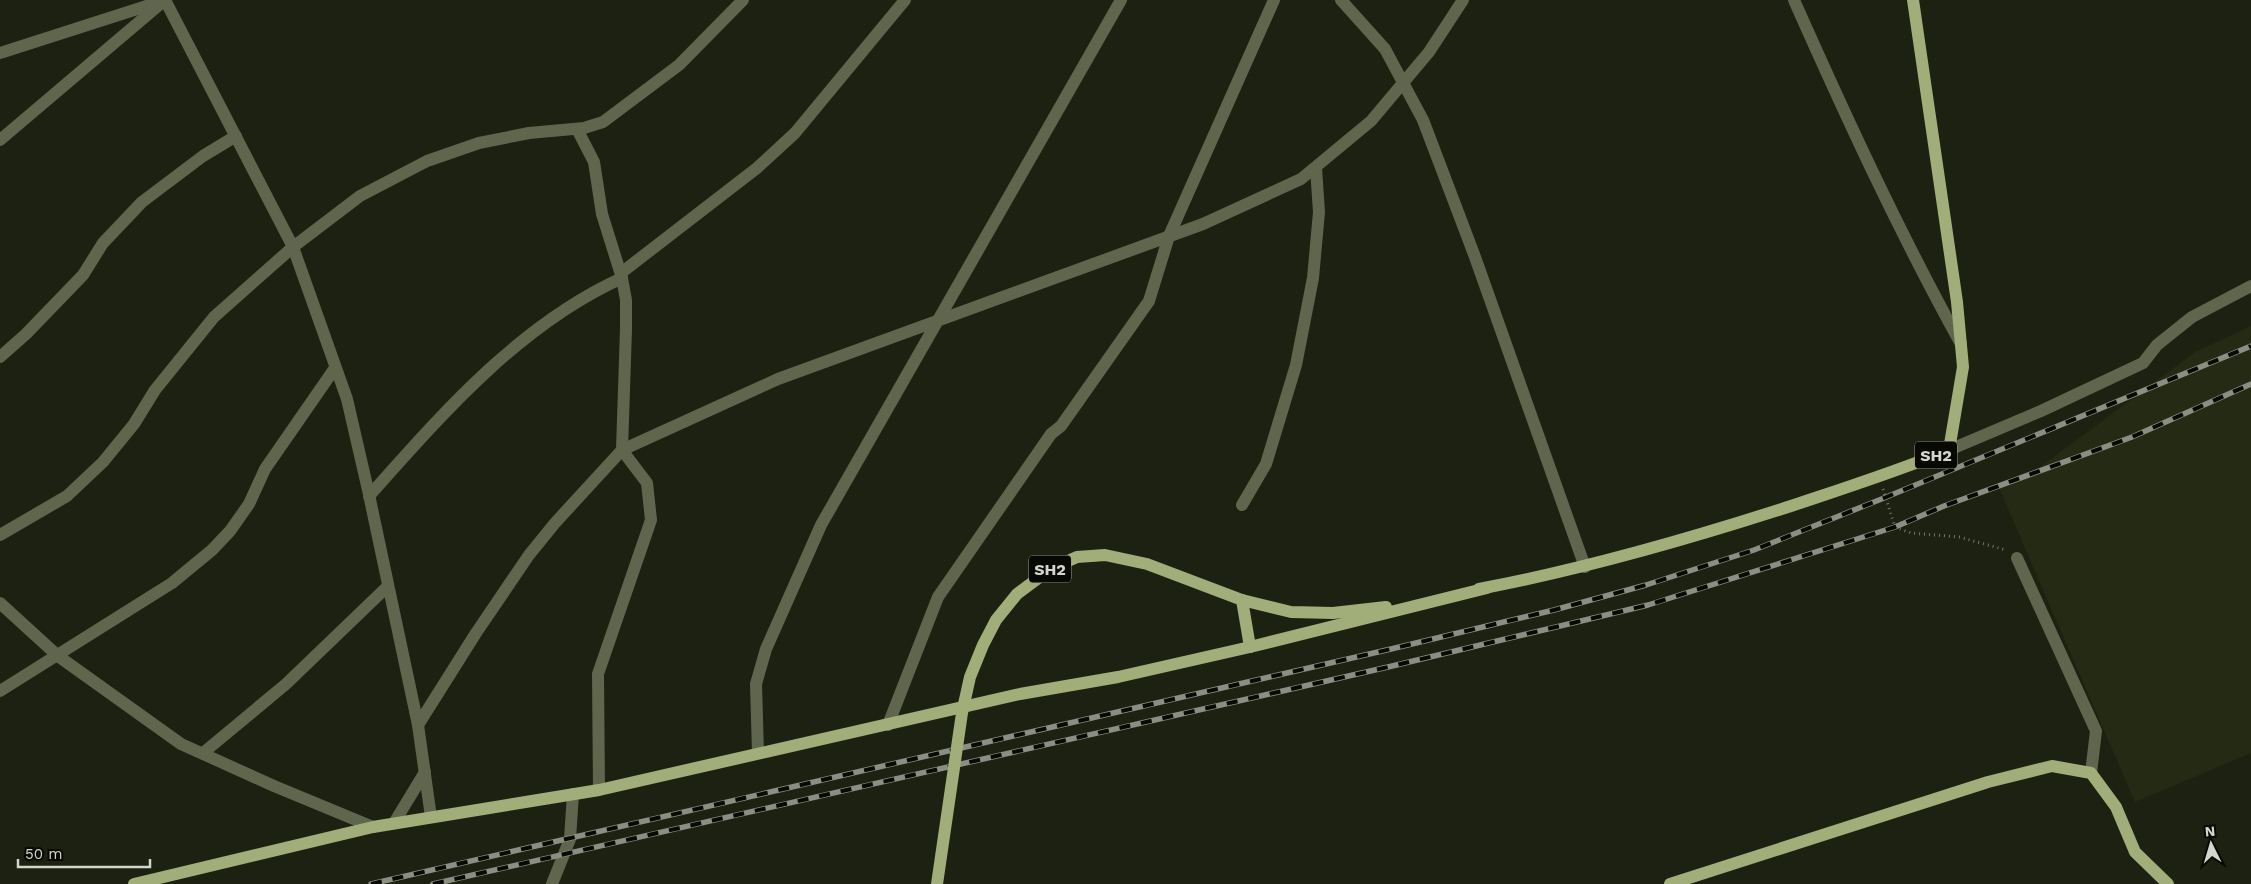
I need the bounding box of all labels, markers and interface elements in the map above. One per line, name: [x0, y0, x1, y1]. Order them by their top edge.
road number: SH2: [1915, 442, 1957, 468]
road number: SH2: [1029, 556, 1071, 582]
north arrow: [2186, 819, 2236, 869]
text: N: [2204, 823, 2216, 839]
scale bar: [18, 836, 150, 868]
text: 50 m: [25, 845, 62, 863]

